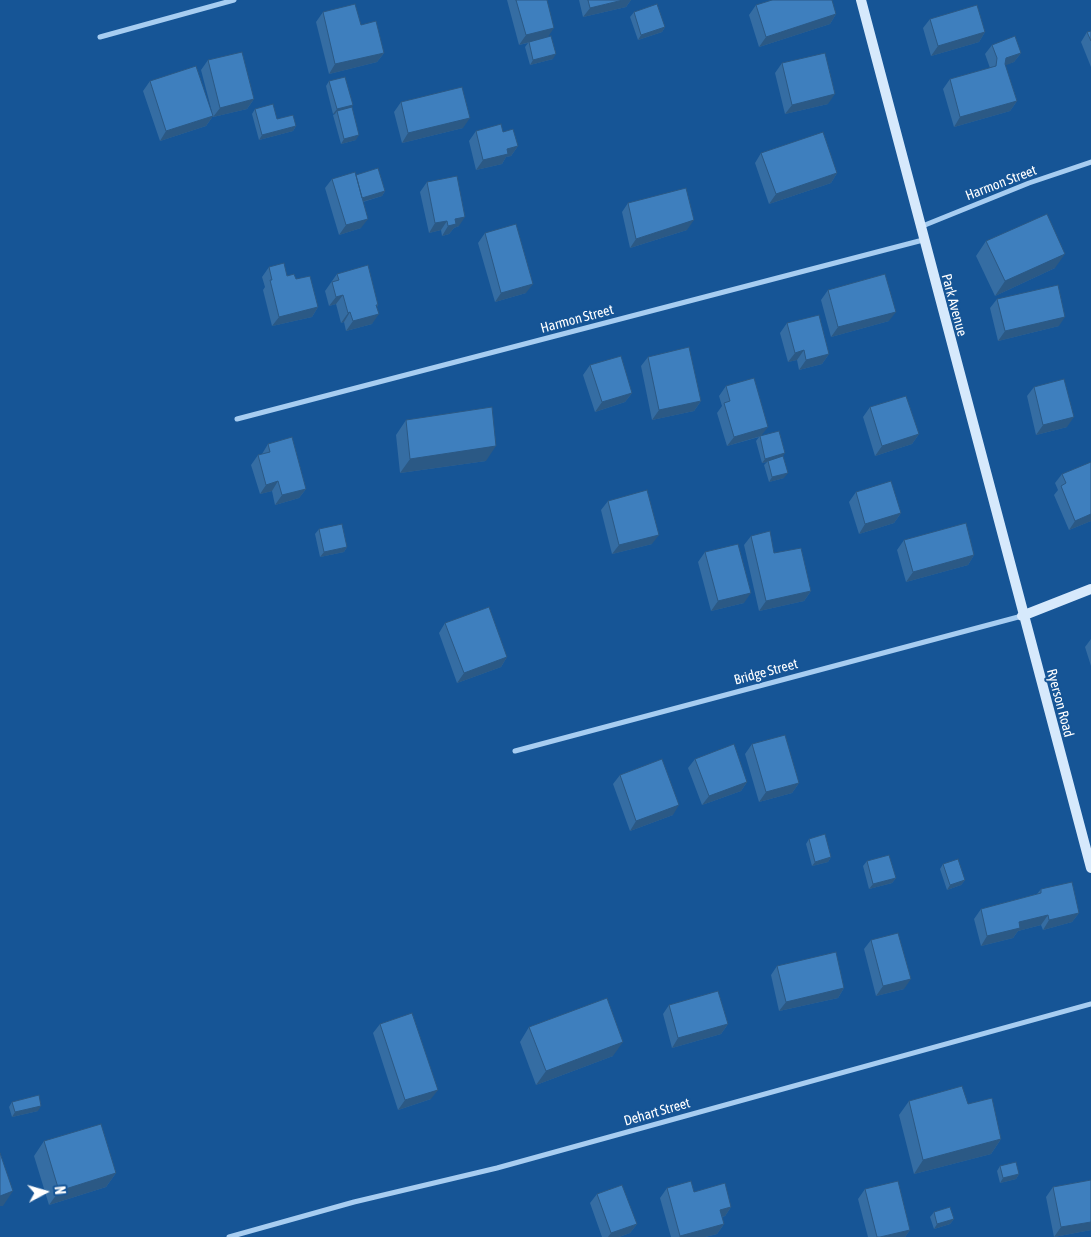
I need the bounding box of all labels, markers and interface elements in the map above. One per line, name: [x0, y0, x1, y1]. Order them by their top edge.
street label: Harmon Street: [963, 162, 1039, 204]
street label: Park Avenue: [938, 272, 970, 338]
street label: Harmon Street: [539, 301, 615, 337]
street label: Bridge Street: [732, 655, 800, 689]
street label: Ryerson Road: [1043, 667, 1077, 739]
street label: Dehart Street: [622, 1095, 692, 1129]
north arrow: [20, 1167, 70, 1217]
text: N: [52, 1185, 68, 1195]

